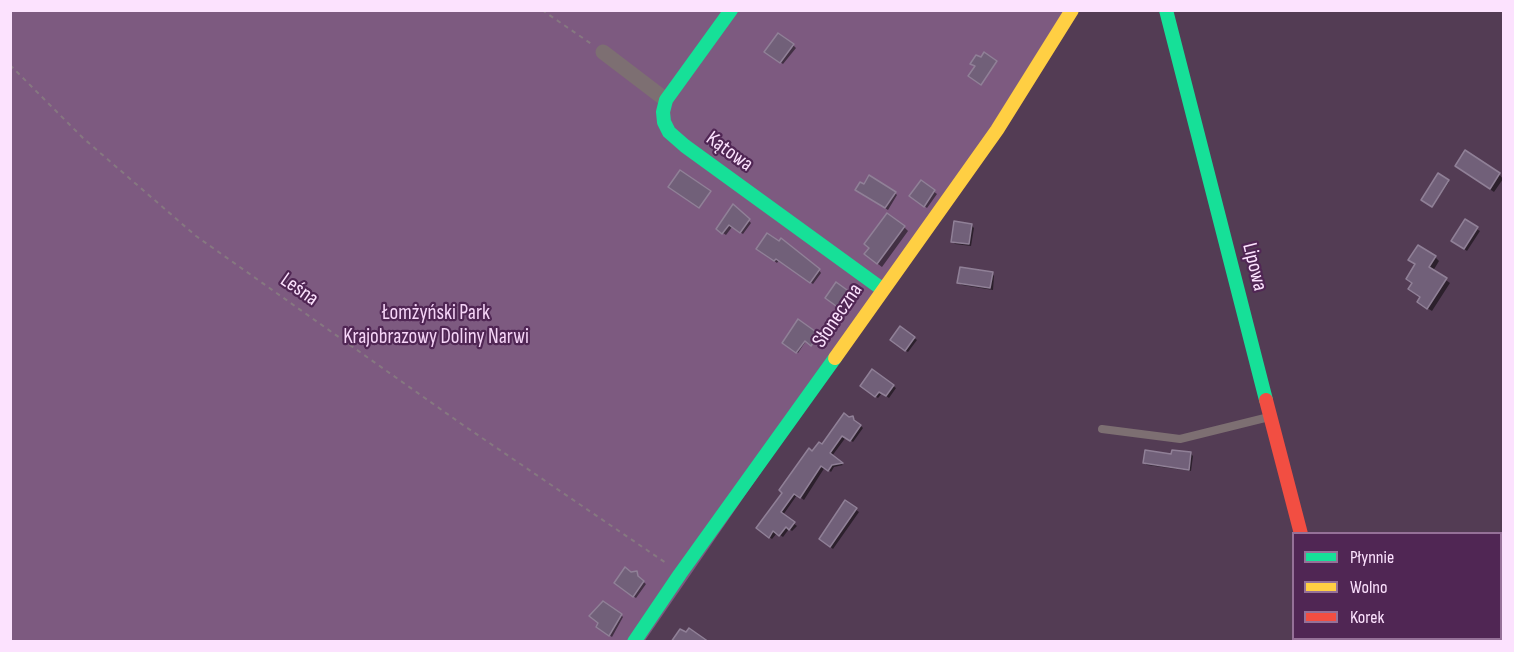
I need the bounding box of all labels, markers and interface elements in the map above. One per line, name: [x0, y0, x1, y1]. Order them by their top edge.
street label: Kątowa: [701, 127, 757, 177]
street label: Lipowa: [1236, 240, 1272, 294]
street label: Leśna: [275, 268, 323, 312]
street label: Słoneczna: [807, 279, 869, 353]
park label: Łomżyński Park Krajobrazowy Doliny Narwi: [343, 301, 529, 351]
legend: [1292, 532, 1502, 640]
text: Płynnie: [1350, 547, 1394, 568]
text: Wolno: [1350, 577, 1387, 598]
text: Korek: [1350, 607, 1384, 628]

